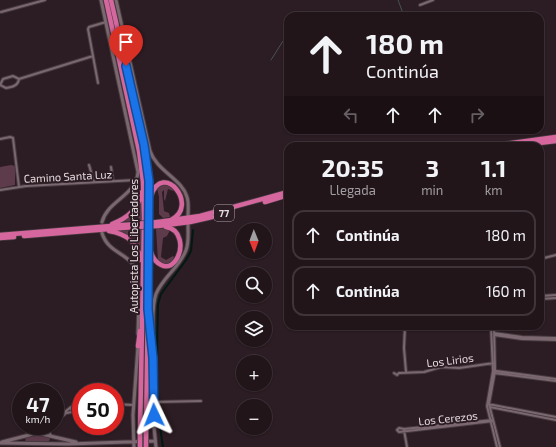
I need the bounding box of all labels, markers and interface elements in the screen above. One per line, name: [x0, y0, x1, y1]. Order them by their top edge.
pin: [109, 25, 143, 66]
text: 180 m: [366, 26, 444, 60]
icon: ahead: [300, 28, 352, 80]
icon: arrive: [115, 31, 137, 53]
text: Continúa: [366, 60, 439, 82]
icon: left: [340, 104, 362, 126]
icon: ahead: [382, 104, 404, 126]
icon: ahead: [424, 104, 446, 126]
icon: right: [466, 104, 488, 126]
text: 20:35: [322, 153, 384, 182]
text: 3: [425, 153, 439, 182]
text: 1.1: [481, 153, 506, 182]
street label: Camino Santa Luz: [23, 167, 113, 185]
street label: Autopista Los Libertadores: [127, 178, 140, 313]
text: Llegada: [329, 182, 376, 198]
text: min: [421, 182, 443, 198]
text: km: [485, 182, 503, 198]
road number: 77: [214, 205, 234, 221]
north arrow: [236, 223, 272, 259]
map controls: [236, 223, 272, 435]
icon: ahead: [302, 224, 324, 246]
text: Continúa: [336, 226, 399, 244]
text: 180 m: [485, 226, 526, 244]
button: search: [236, 267, 272, 303]
icon: ahead: [302, 280, 324, 302]
text: Continúa: [336, 282, 399, 300]
text: 160 m: [486, 282, 526, 300]
button: layers: [236, 311, 272, 347]
street label: Los Lirios: [426, 351, 475, 369]
button: +: [236, 355, 272, 391]
speed limit sign: 50: [72, 383, 124, 435]
text: 47: [26, 392, 50, 416]
position arrow: [133, 394, 175, 436]
button: −: [236, 399, 272, 435]
street label: Los Cerezos: [418, 408, 479, 428]
text: km/h: [26, 413, 50, 425]

